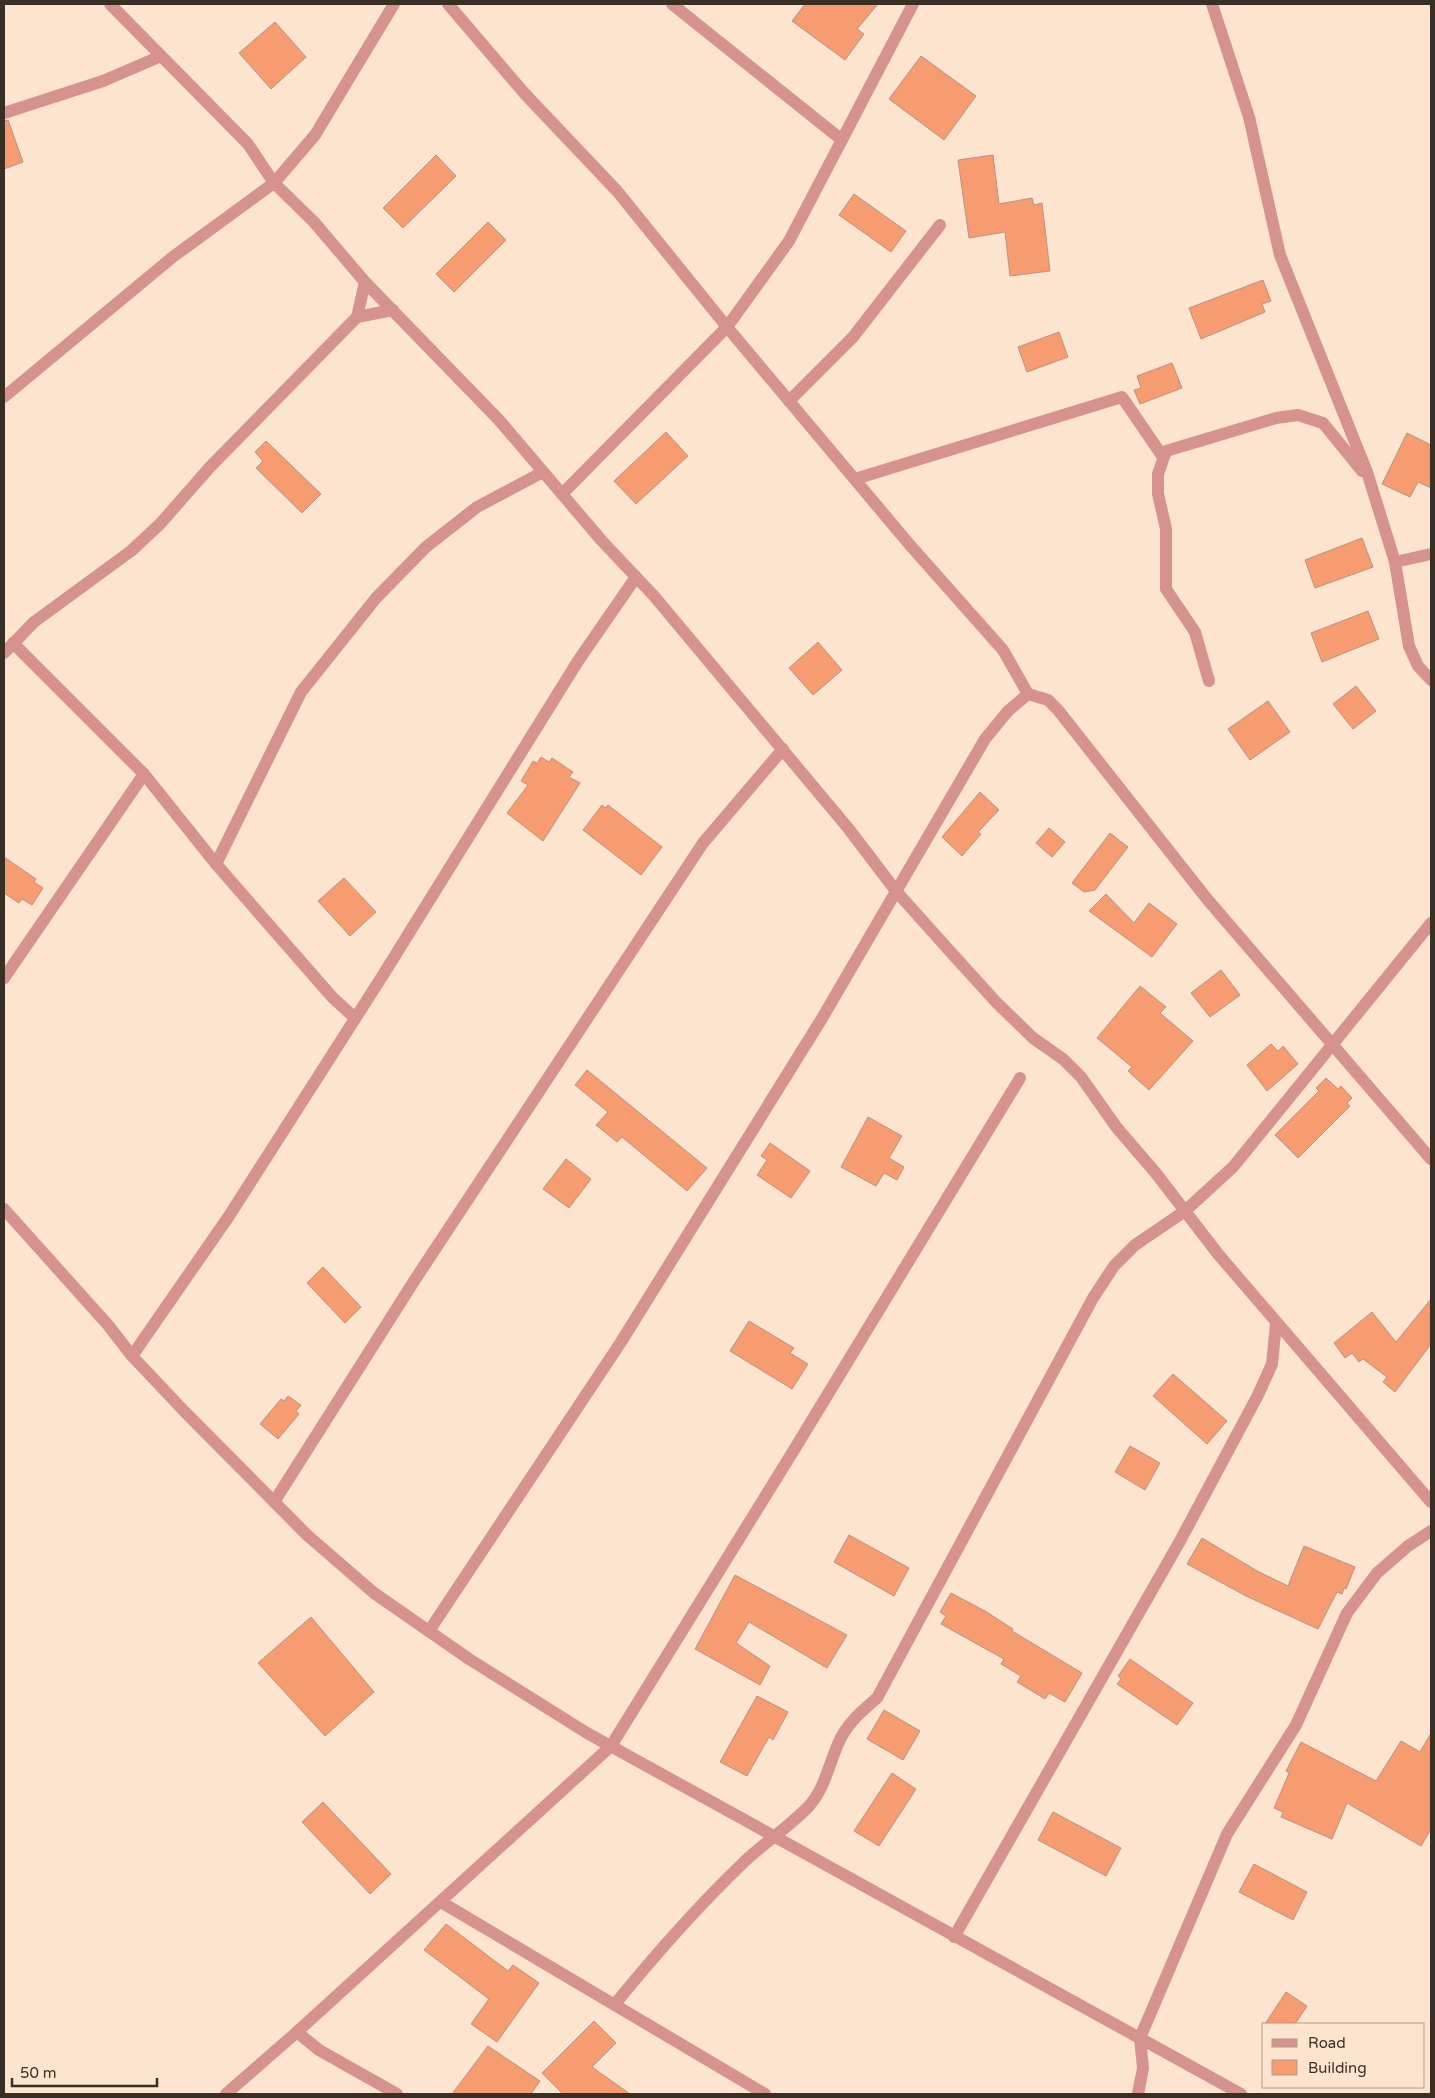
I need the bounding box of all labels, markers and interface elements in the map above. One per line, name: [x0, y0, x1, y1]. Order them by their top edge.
legend: [1262, 2023, 1425, 2088]
text: Road: [1308, 2034, 1346, 2052]
scale bar: [12, 2056, 158, 2088]
text: Building: [1308, 2059, 1367, 2077]
text: 50 m: [20, 2064, 57, 2082]

